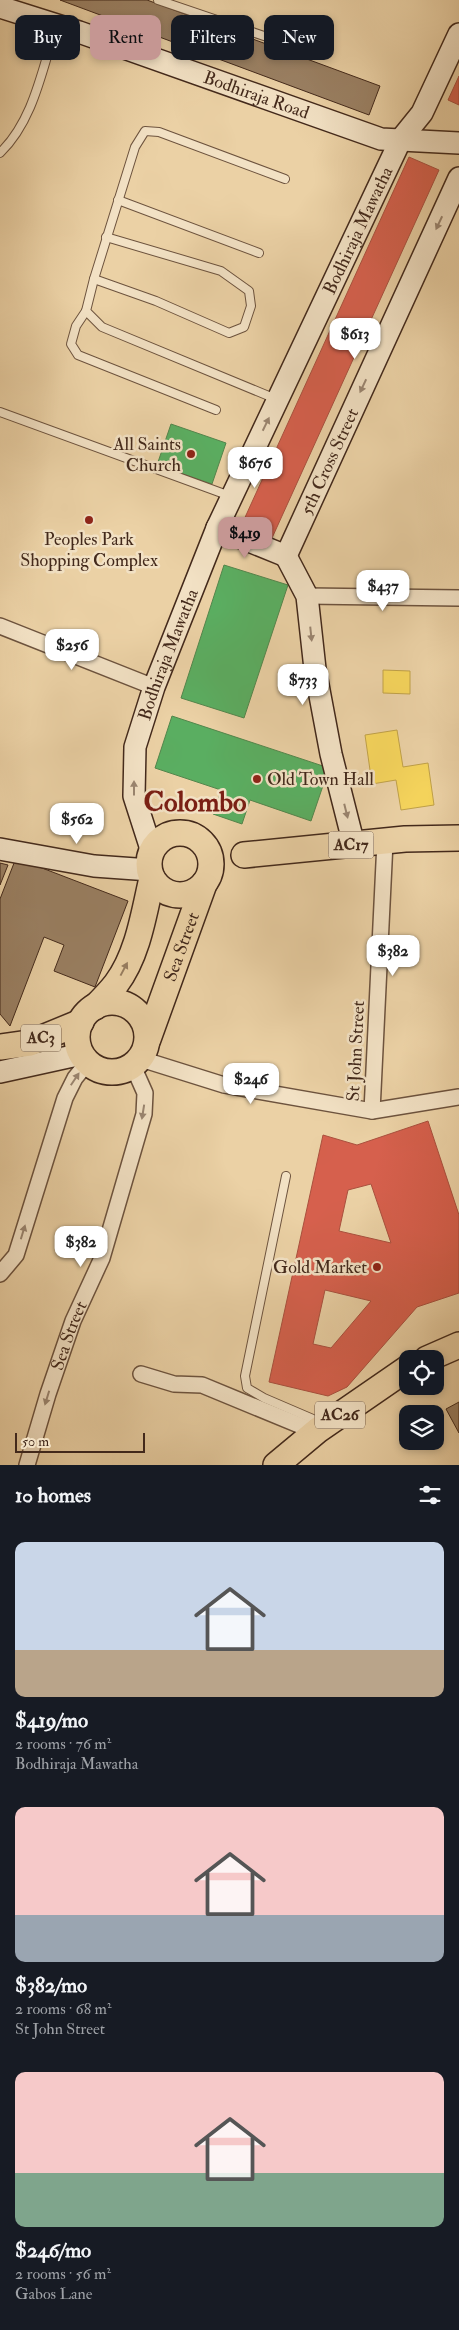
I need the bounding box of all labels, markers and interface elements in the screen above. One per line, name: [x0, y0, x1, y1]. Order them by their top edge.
chip: Buy: [15, 15, 80, 60]
chip: Rent: [90, 15, 161, 60]
chip: Filters: [171, 15, 254, 60]
chip: New: [264, 15, 334, 60]
street label: Bodhiraja Road: [200, 66, 312, 124]
street label: Bodhiraja Mawatha: [318, 162, 398, 298]
one-way arrow: [434, 216, 442, 230]
pin: $613: [325, 318, 385, 360]
text: $613: [341, 324, 369, 344]
one-way arrow: [359, 379, 367, 393]
street label: 5th Cross Street: [295, 404, 364, 518]
one-way arrow: [262, 417, 270, 431]
place label: All Saints Church: [112, 433, 182, 477]
pin: $676: [225, 446, 285, 489]
marker: All Saints Church: [185, 448, 197, 460]
text: $676: [239, 453, 271, 473]
marker: Peoples Park Shopping Complex: [83, 514, 95, 526]
pin: $419: [215, 516, 275, 559]
text: $419: [229, 523, 261, 543]
place label: Peoples Park Shopping Complex: [20, 528, 158, 572]
pin: $437: [353, 570, 413, 612]
text: $437: [367, 576, 399, 596]
street label: Bodhiraja Mawatha: [133, 585, 203, 723]
one-way arrow: [307, 627, 315, 643]
pin: $256: [42, 628, 102, 671]
text: $256: [56, 635, 88, 655]
pin: $733: [273, 664, 333, 706]
text: $733: [289, 670, 317, 690]
place label: Old Town Hall: [267, 768, 374, 791]
marker: Old Town Hall: [251, 773, 263, 785]
one-way arrow: [131, 780, 139, 796]
district label: Colombo: [143, 785, 247, 820]
pin: $562: [47, 802, 107, 845]
one-way arrow: [342, 803, 350, 818]
text: $562: [61, 809, 93, 829]
road number: AC17: [328, 832, 374, 858]
street label: Sea Street: [158, 909, 204, 985]
pin: $382: [363, 934, 423, 977]
text: $382: [378, 941, 408, 961]
one-way arrow: [120, 962, 128, 976]
street label: St John Street: [342, 1000, 370, 1102]
road number: AC3: [21, 1024, 61, 1052]
pin: $246: [221, 1062, 281, 1105]
text: $246: [234, 1069, 268, 1089]
one-way arrow: [71, 1072, 80, 1086]
one-way arrow: [139, 1104, 147, 1120]
one-way arrow: [19, 1225, 27, 1240]
pin: $382: [51, 1226, 111, 1268]
text: $382: [66, 1232, 96, 1252]
place label: Gold Market: [273, 1256, 367, 1279]
marker: Gold Market: [371, 1261, 383, 1273]
street label: Sea Street: [46, 1297, 92, 1373]
map controls: [399, 1350, 444, 1450]
button: locate: [399, 1350, 444, 1395]
one-way arrow: [42, 1390, 50, 1405]
road number: AC26: [315, 1402, 365, 1428]
button: layers: [399, 1405, 444, 1450]
scale bar: [15, 1430, 145, 1453]
text: 50 m: [22, 1433, 49, 1450]
icon: filters: [416, 1481, 444, 1509]
text: 10 homes: [15, 1482, 91, 1509]
icon: home: [185, 1574, 275, 1664]
text: $419/mo: [15, 1707, 88, 1734]
text: 2 rooms · 76 m²: [15, 1734, 111, 1754]
text: Bodhiraja Mawatha: [15, 1754, 138, 1774]
icon: home: [185, 1839, 275, 1929]
text: $382/mo: [15, 1972, 87, 1999]
text: 2 rooms · 68 m²: [15, 1999, 111, 2019]
text: St John Street: [15, 2019, 105, 2039]
icon: home: [185, 2104, 275, 2194]
text: $246/mo: [15, 2237, 91, 2264]
text: 2 rooms · 56 m²: [15, 2264, 111, 2284]
text: Gabos Lane: [15, 2284, 93, 2304]

